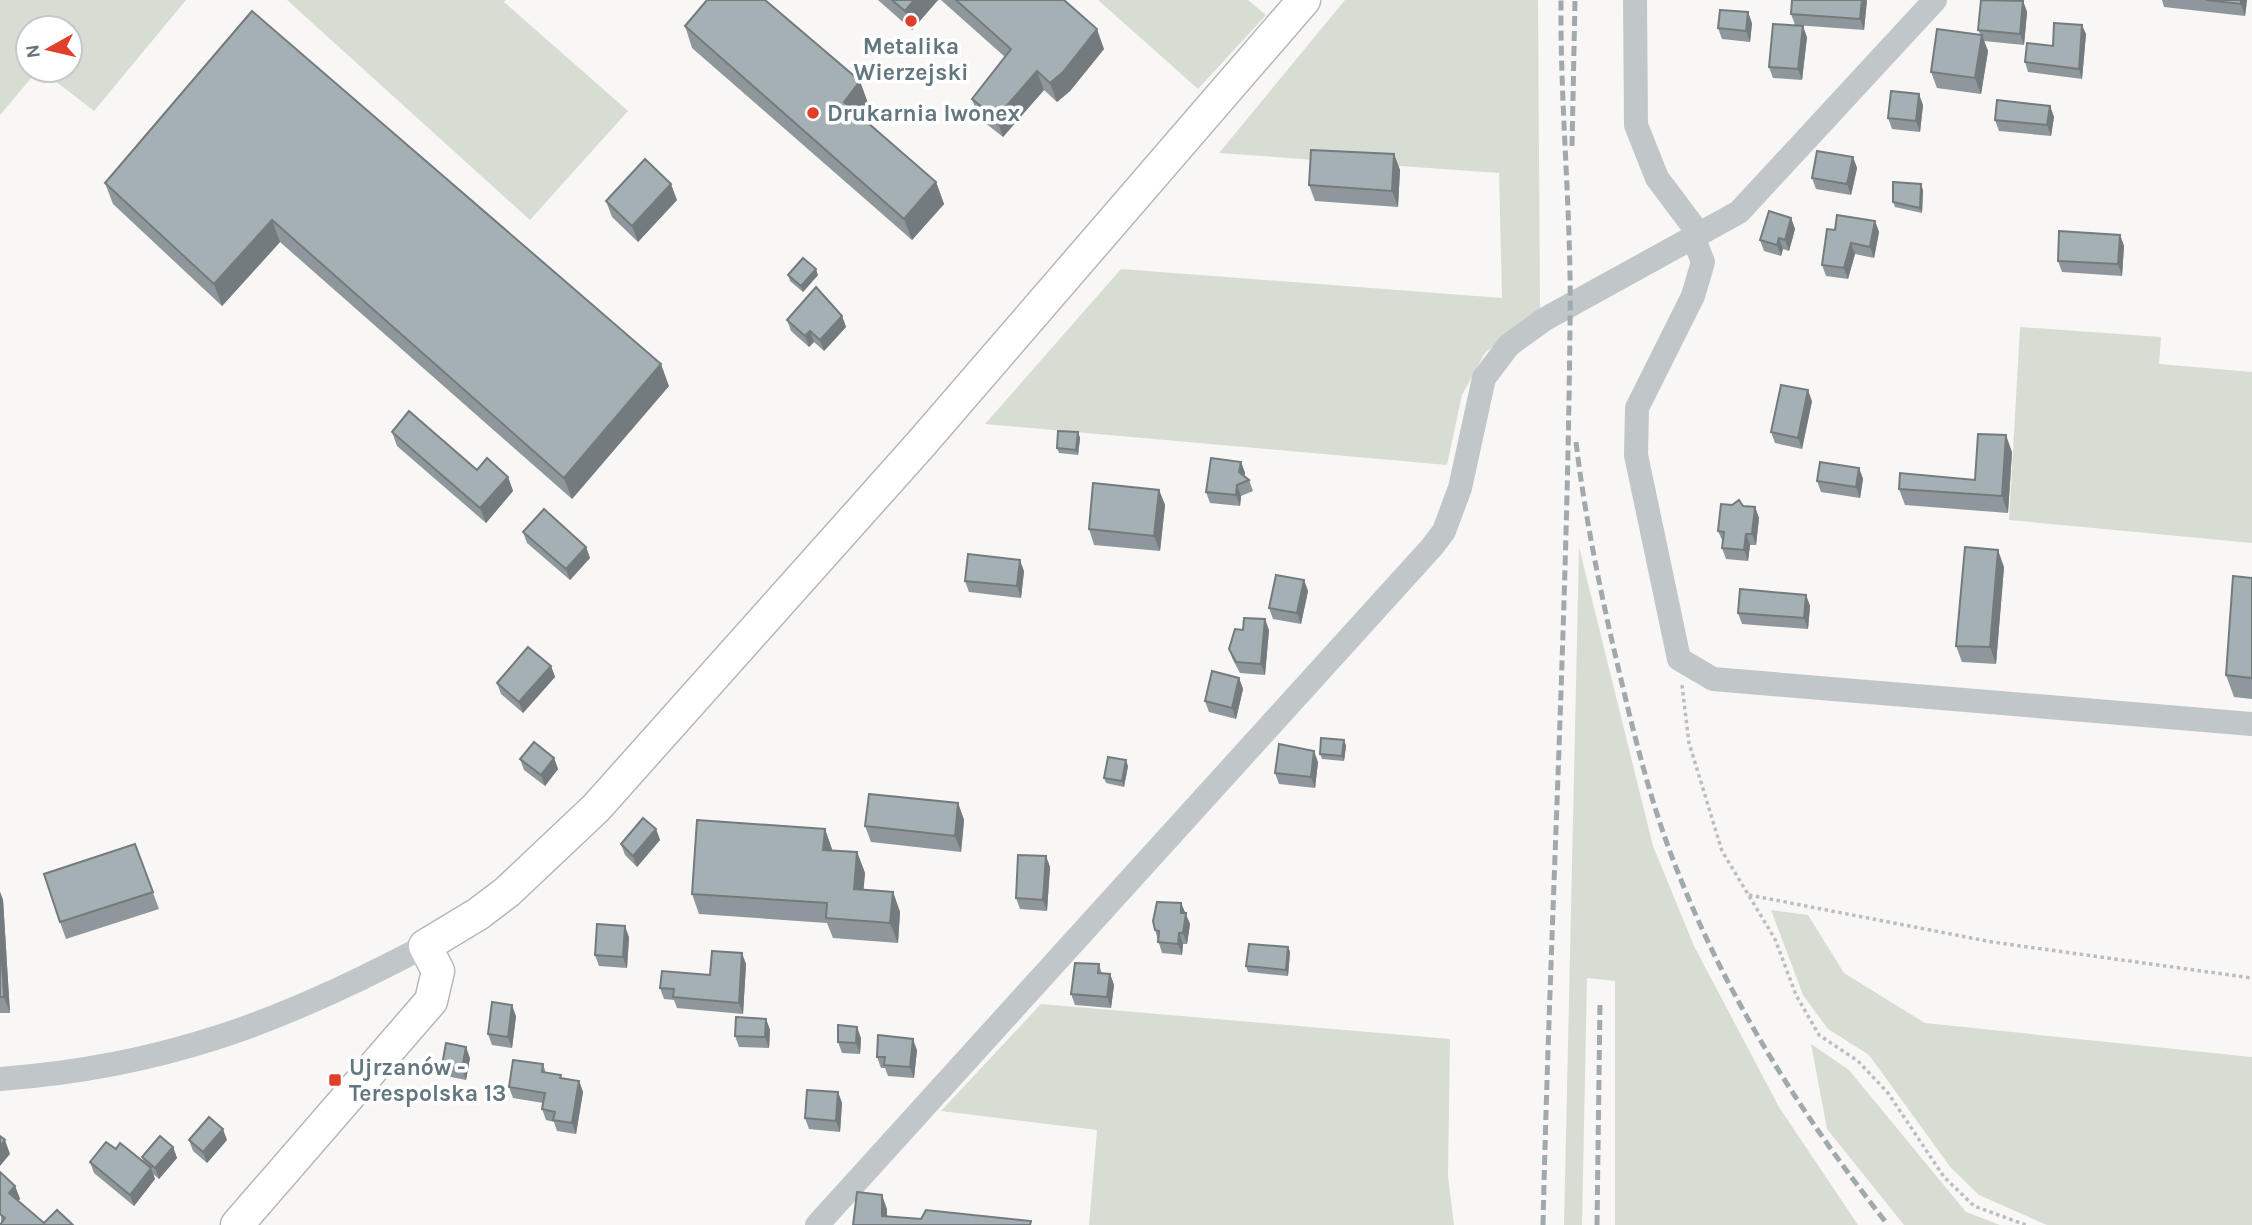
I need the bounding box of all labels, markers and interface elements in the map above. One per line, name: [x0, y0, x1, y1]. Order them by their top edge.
marker: Metalika Wierzejski: [903, 13, 919, 29]
north arrow: [14, 14, 84, 84]
place label: Metalika Wierzejski: [853, 33, 969, 86]
text: N: [21, 43, 45, 60]
place label: Drukarnia Iwonex: [827, 100, 1020, 127]
marker: Drukarnia Iwonex: [805, 105, 821, 121]
place label: Ujrzanów - Terespolska 13: [349, 1054, 506, 1107]
marker: Ujrzanów - Terespolska 13: [327, 1072, 343, 1088]

